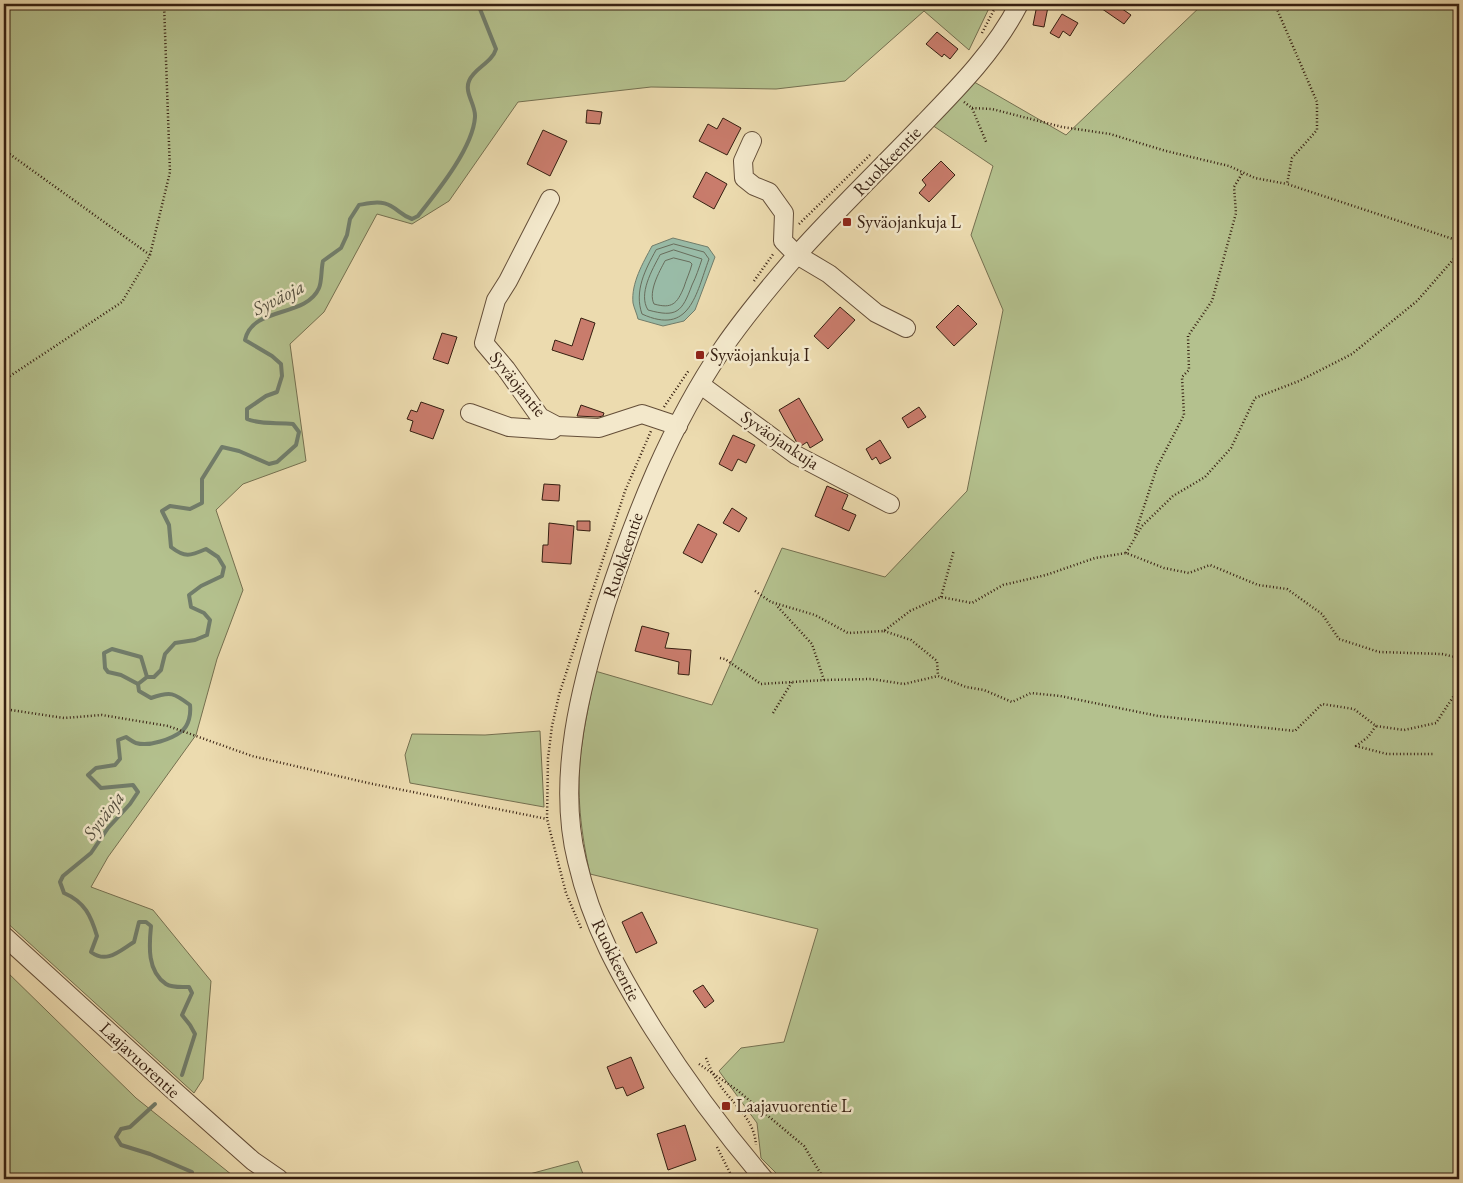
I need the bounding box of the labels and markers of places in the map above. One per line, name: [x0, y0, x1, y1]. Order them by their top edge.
place label: Syväojankuja L: [857, 210, 961, 233]
marker: Syväojankuja L: [841, 216, 853, 228]
place label: Syväojankuja I: [710, 343, 810, 366]
marker: Syväojankuja I: [694, 349, 706, 361]
place label: Laajavuorentie L: [736, 1094, 852, 1117]
marker: Laajavuorentie L: [720, 1100, 732, 1112]

